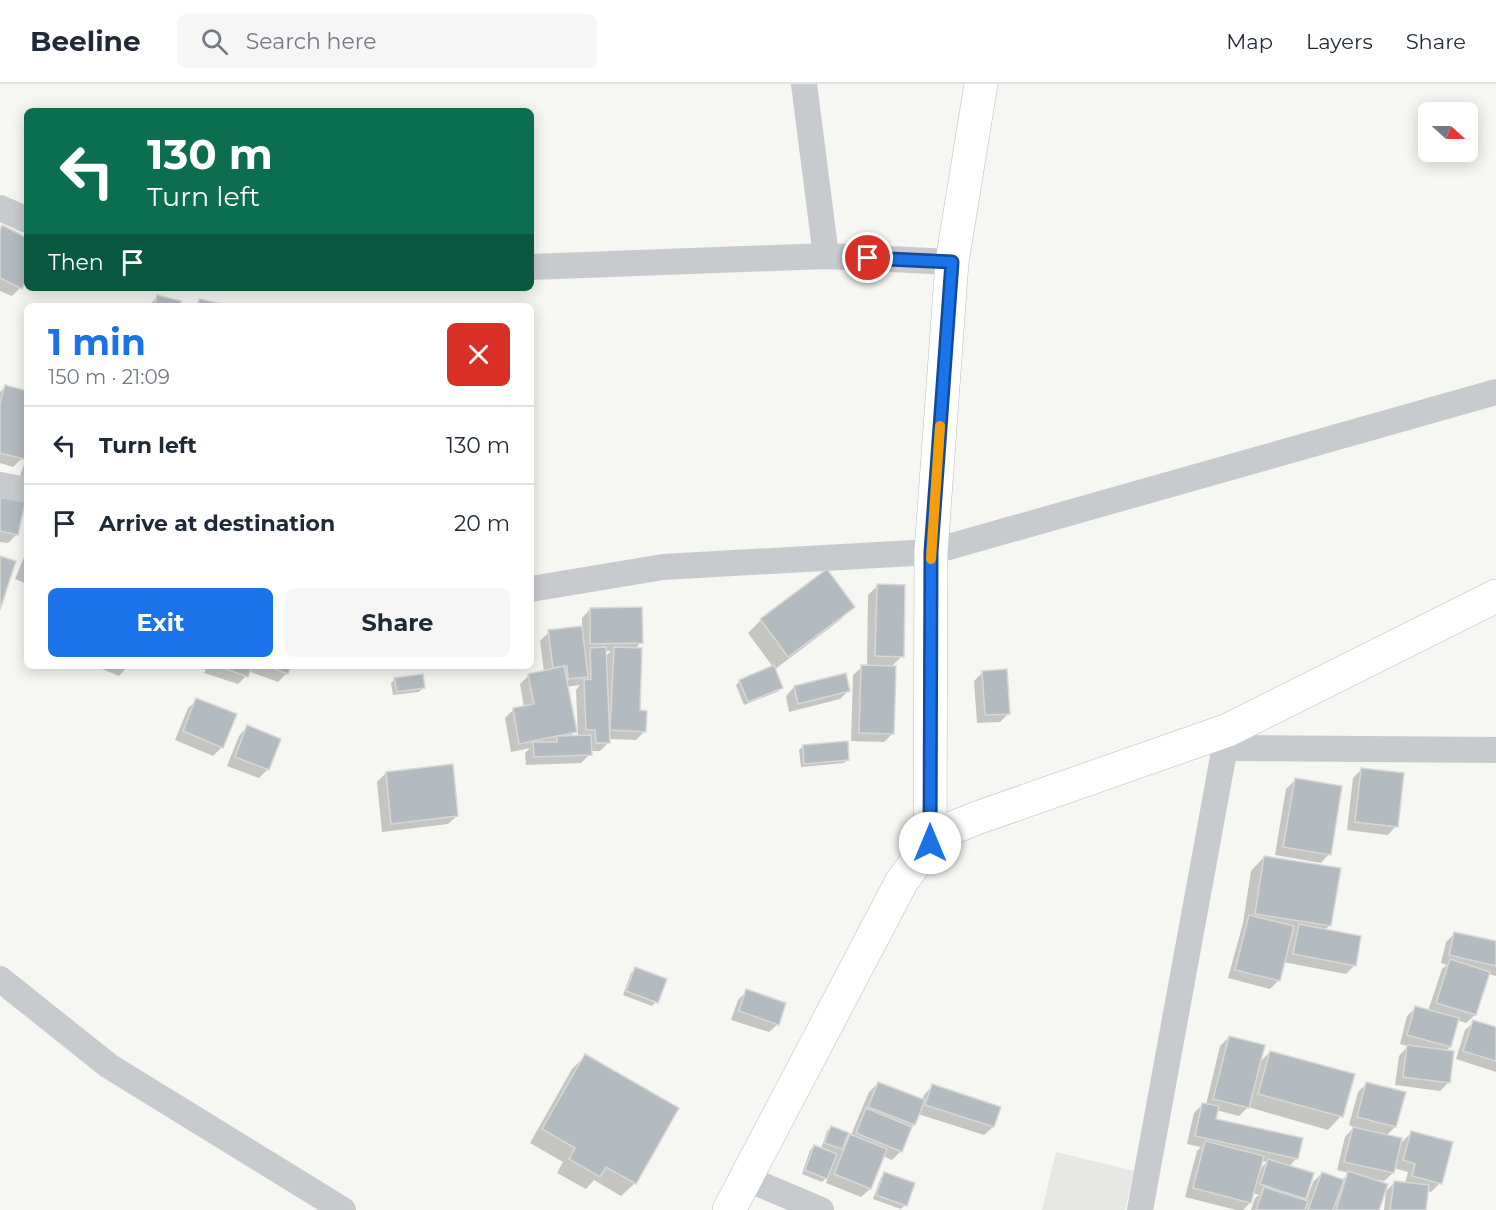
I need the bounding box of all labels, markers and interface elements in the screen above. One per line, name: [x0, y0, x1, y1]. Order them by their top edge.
search box: [177, 14, 597, 68]
text: Beeline: [30, 24, 141, 58]
icon: search: [198, 25, 231, 58]
text: Search here: [246, 28, 377, 55]
text: Map: [1226, 29, 1273, 54]
text: Layers: [1306, 29, 1373, 54]
text: Share: [1406, 29, 1466, 54]
north arrow: [1418, 102, 1478, 162]
map controls: [1418, 102, 1478, 162]
text: 130 m: [147, 128, 273, 180]
icon: left: [48, 132, 126, 210]
text: Turn left: [147, 180, 260, 213]
pin: [842, 232, 893, 283]
icon: arrive: [851, 241, 884, 274]
icon: arrive: [116, 246, 149, 279]
text: Then: [48, 249, 104, 276]
text: 1 min: [48, 320, 146, 364]
button: close: [447, 323, 510, 386]
text: 150 m · 21:09: [48, 365, 170, 389]
icon: left: [48, 429, 81, 462]
text: Turn left: [99, 432, 197, 459]
text: 130 m: [446, 432, 510, 459]
icon: arrive: [48, 507, 81, 540]
text: Arrive at destination: [99, 510, 335, 537]
text: 20 m: [454, 510, 510, 537]
button: Exit: [48, 588, 273, 657]
button: Share: [285, 588, 510, 657]
position arrow: [898, 811, 962, 875]

